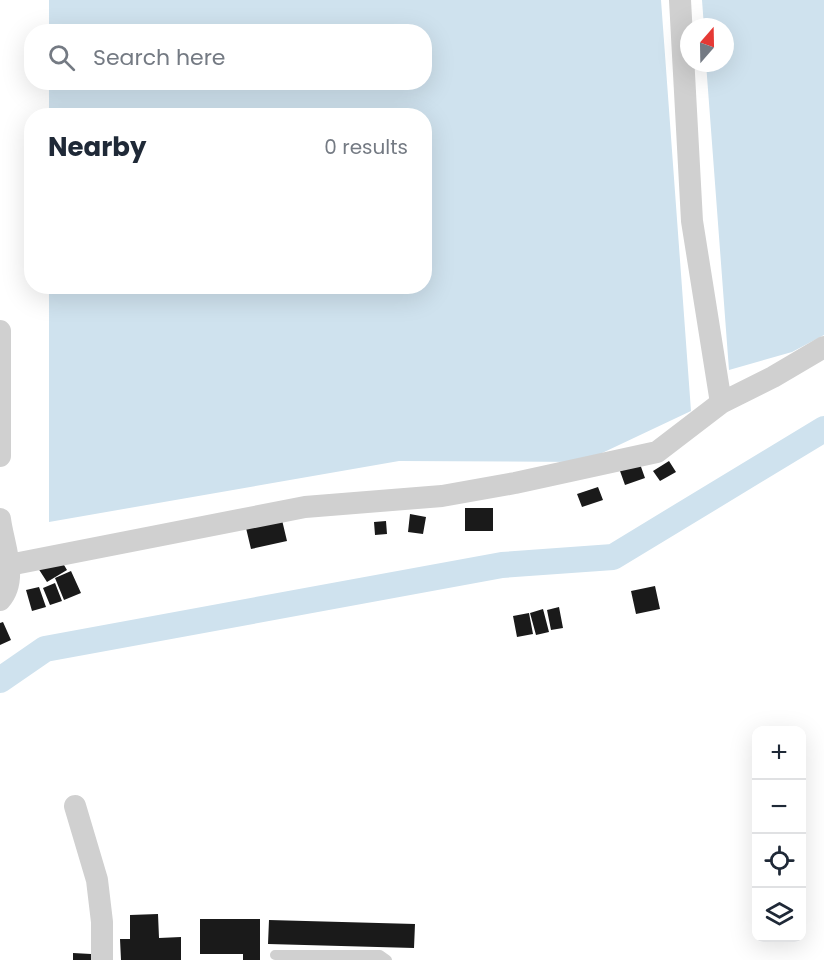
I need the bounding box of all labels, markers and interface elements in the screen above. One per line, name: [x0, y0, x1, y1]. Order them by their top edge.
north arrow: [680, 18, 734, 72]
search box: [24, 24, 432, 90]
icon: search: [45, 41, 78, 74]
text: Search here: [93, 42, 226, 73]
text: Nearby: [48, 129, 146, 165]
text: 0 results: [324, 133, 408, 161]
map controls: [752, 726, 806, 942]
button: +: [752, 726, 806, 780]
button: −: [752, 780, 806, 834]
button: locate: [752, 834, 806, 888]
button: layers: [752, 888, 806, 942]

